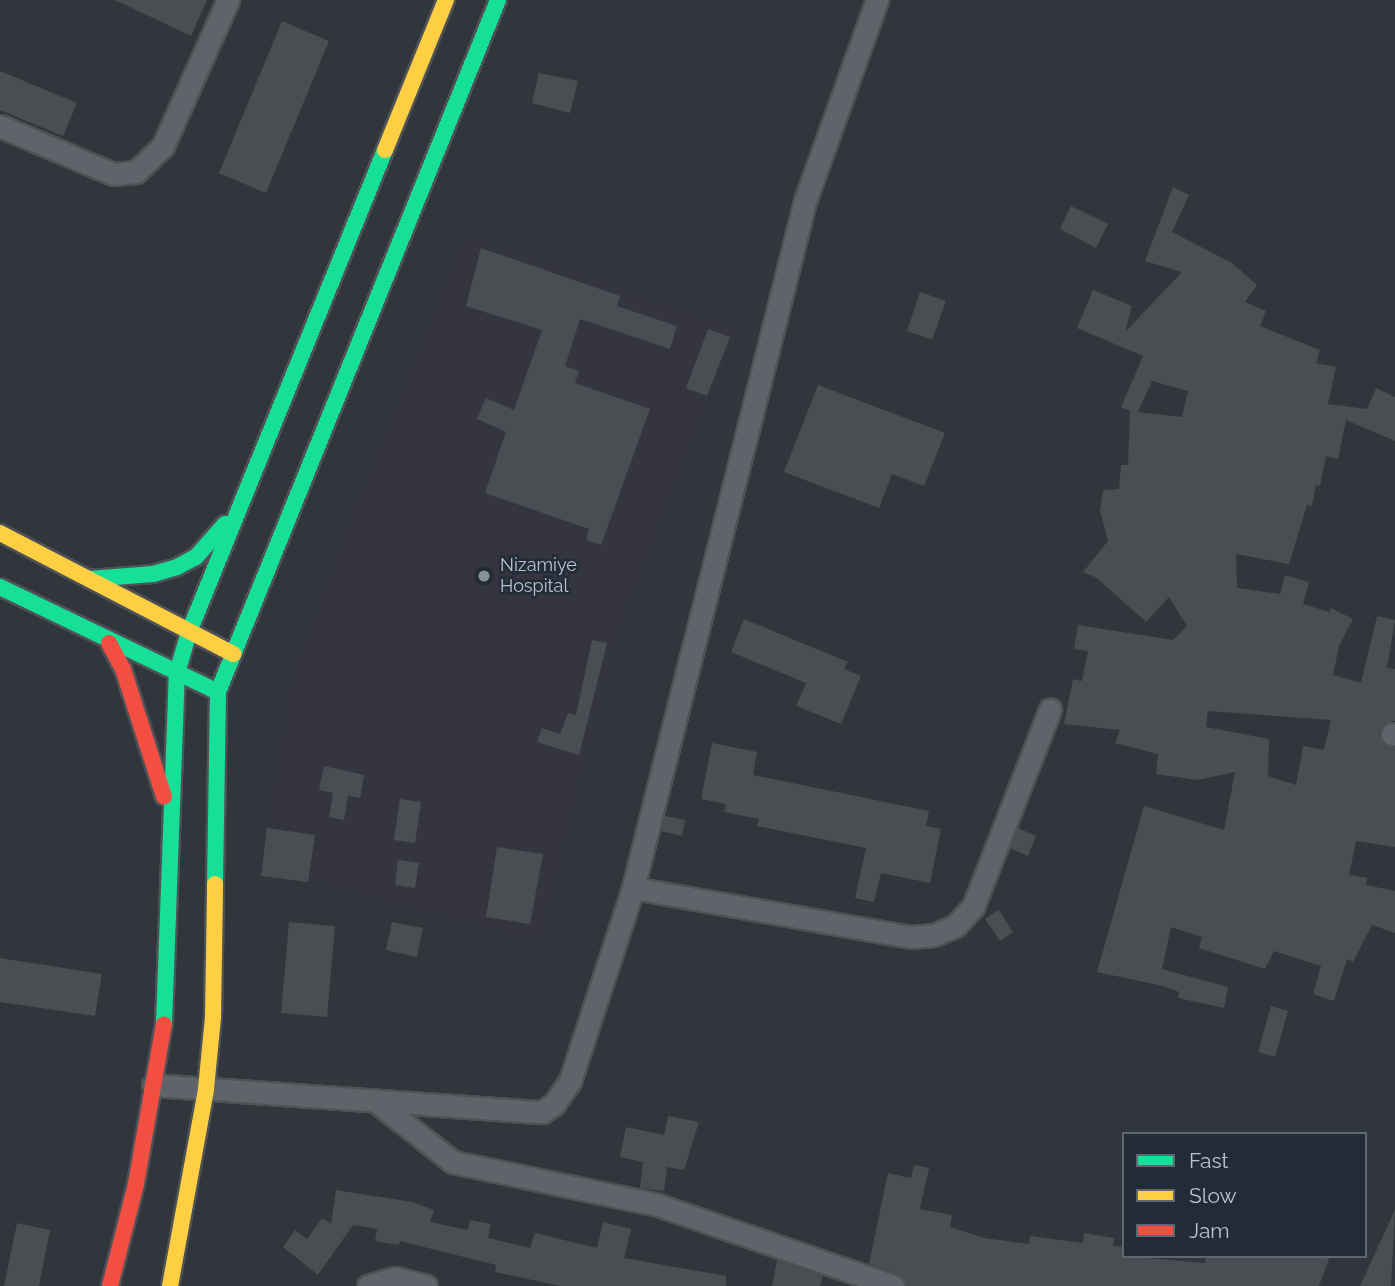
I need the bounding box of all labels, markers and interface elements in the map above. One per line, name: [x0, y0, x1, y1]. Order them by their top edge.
place label: Nizamiye Hospital: [500, 555, 577, 598]
marker: Nizamiye Hospital: [474, 566, 494, 586]
legend: [1122, 1132, 1367, 1258]
text: Fast: [1189, 1148, 1229, 1173]
text: Slow: [1189, 1183, 1237, 1208]
text: Jam: [1189, 1218, 1230, 1243]

